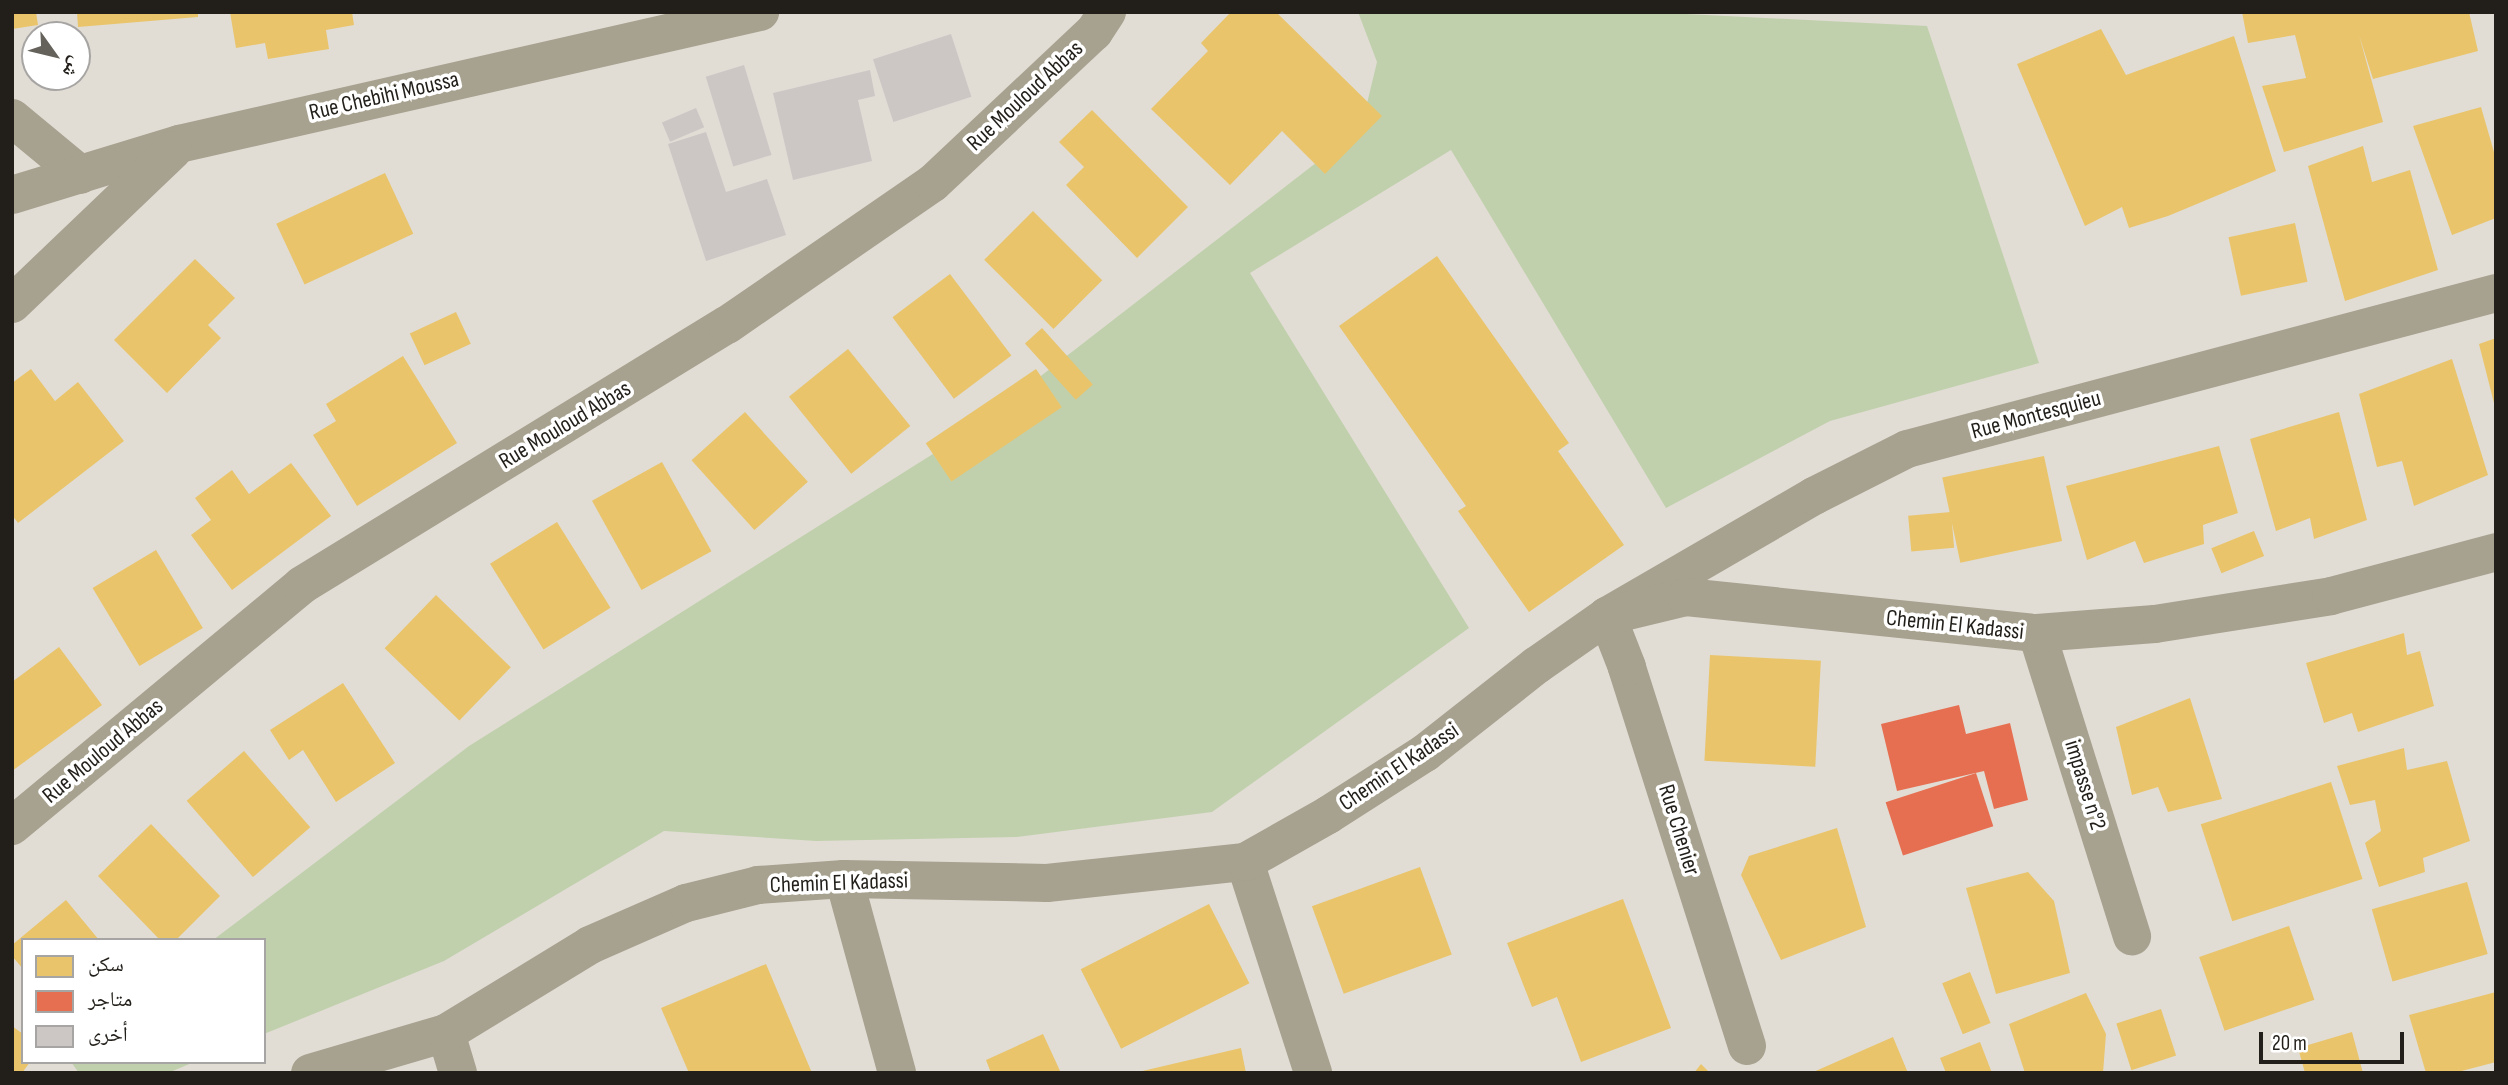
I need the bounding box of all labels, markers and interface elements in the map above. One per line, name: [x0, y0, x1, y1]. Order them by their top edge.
north arrow: [21, 21, 91, 91]
street label: Rue Mouloud Abbas: [961, 35, 1089, 157]
text: ش: [57, 52, 87, 82]
street label: Rue Chebihi Moussa: [306, 65, 462, 127]
street label: Rue Mouloud Abbas: [494, 375, 636, 475]
street label: Rue Montesquieu: [1968, 384, 2104, 446]
street label: Chemin El Kadassi: [1885, 604, 2025, 646]
street label: Rue Mouloud Abbas: [37, 693, 169, 809]
street label: Chemin El Kadassi: [1334, 717, 1464, 817]
street label: impasse n°2: [2058, 737, 2112, 833]
street label: Rue Chenier: [1652, 781, 1706, 879]
street label: Chemin El Kadassi: [769, 867, 909, 899]
legend: [21, 938, 266, 1064]
text: سكن: [88, 952, 124, 977]
text: متاجر: [88, 987, 132, 1012]
scale bar: [2263, 1018, 2408, 1062]
text: أخرى: [88, 1022, 128, 1047]
text: 20 m: [2272, 1031, 2307, 1056]

